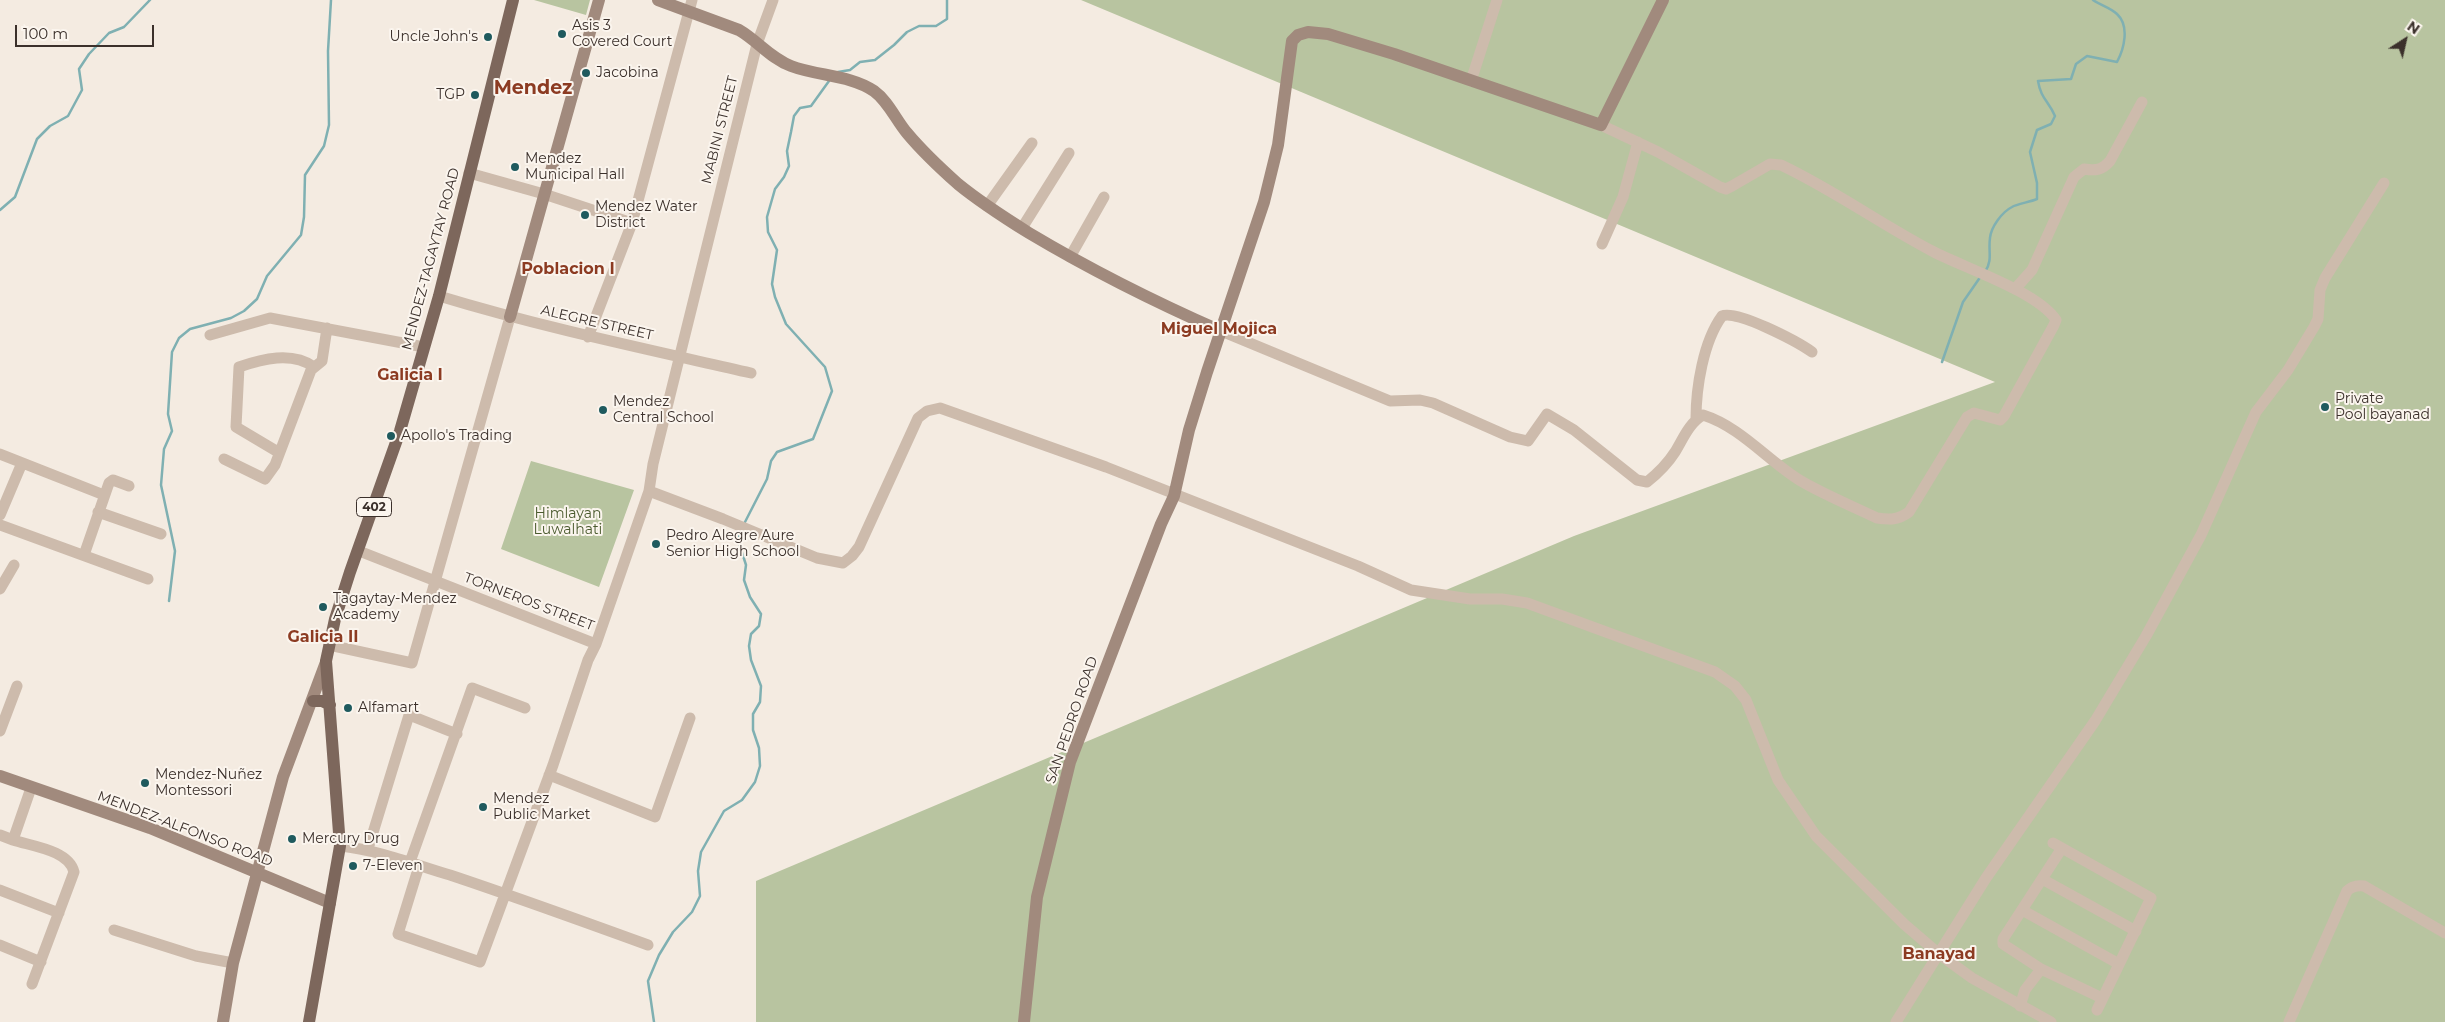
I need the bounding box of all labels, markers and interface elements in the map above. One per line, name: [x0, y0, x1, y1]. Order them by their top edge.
scale bar: [18, 15, 156, 47]
north arrow: [2380, 15, 2430, 65]
text: N: [2404, 17, 2423, 38]
place label: Asis 3 Covered Court: [572, 18, 672, 50]
text: 100 m: [23, 24, 68, 43]
marker: Asis 3 Covered Court: [556, 28, 568, 40]
place label: Uncle John's: [389, 29, 478, 45]
marker: Uncle John's: [482, 31, 494, 43]
place label: Jacobina: [596, 65, 659, 81]
marker: Jacobina: [580, 67, 592, 79]
street label: MABINI STREET: [698, 74, 742, 186]
district label: Mendez: [494, 77, 572, 99]
place label: TGP: [436, 87, 465, 103]
marker: TGP: [469, 89, 481, 101]
place label: Mendez Municipal Hall: [525, 151, 625, 184]
marker: Mendez Municipal Hall: [509, 161, 521, 173]
street label: MENDEZ-TAGAYTAY ROAD: [399, 166, 463, 352]
place label: Mendez Water District: [595, 199, 698, 232]
marker: Mendez Water District: [579, 209, 591, 221]
district label: Poblacion I: [521, 259, 615, 279]
street label: ALEGRE STREET: [539, 302, 655, 344]
district label: Miguel Mojica: [1161, 319, 1277, 339]
district label: Galicia I: [377, 365, 443, 385]
place label: Private Pool bayanad: [2335, 391, 2430, 424]
place label: Mendez Central School: [613, 394, 714, 427]
marker: Private Pool bayanad: [2319, 401, 2331, 413]
marker: Mendez Central School: [597, 404, 609, 416]
place label: Apollo's Trading: [401, 428, 512, 444]
marker: Apollo's Trading: [385, 430, 397, 442]
road number: 402: [356, 498, 392, 516]
park label: Himlayan Luwalhati: [534, 506, 602, 538]
place label: Pedro Alegre Aure Senior High School: [666, 528, 799, 560]
marker: Pedro Alegre Aure Senior High School: [650, 538, 662, 550]
street label: TORNEROS STREET: [462, 569, 596, 635]
place label: Tagaytay-Mendez Academy: [333, 591, 457, 624]
marker: Tagaytay-Mendez Academy: [317, 601, 329, 613]
district label: Galicia II: [288, 627, 358, 647]
street label: SAN PEDRO ROAD: [1042, 654, 1102, 786]
place label: Alfamart: [358, 700, 419, 716]
marker: Alfamart: [342, 702, 354, 714]
place label: Mendez-Nuñez Montessori: [155, 767, 262, 800]
marker: Mendez-Nuñez Montessori: [139, 777, 151, 789]
street label: MENDEZ-ALFONSO ROAD: [95, 788, 275, 870]
place label: Mendez Public Market: [493, 791, 590, 824]
marker: Mendez Public Market: [477, 801, 489, 813]
place label: Mercury Drug: [302, 831, 400, 847]
marker: Mercury Drug: [286, 833, 298, 845]
place label: 7-Eleven: [363, 858, 423, 874]
marker: 7-Eleven: [347, 860, 359, 872]
district label: Banayad: [1902, 944, 1976, 964]

